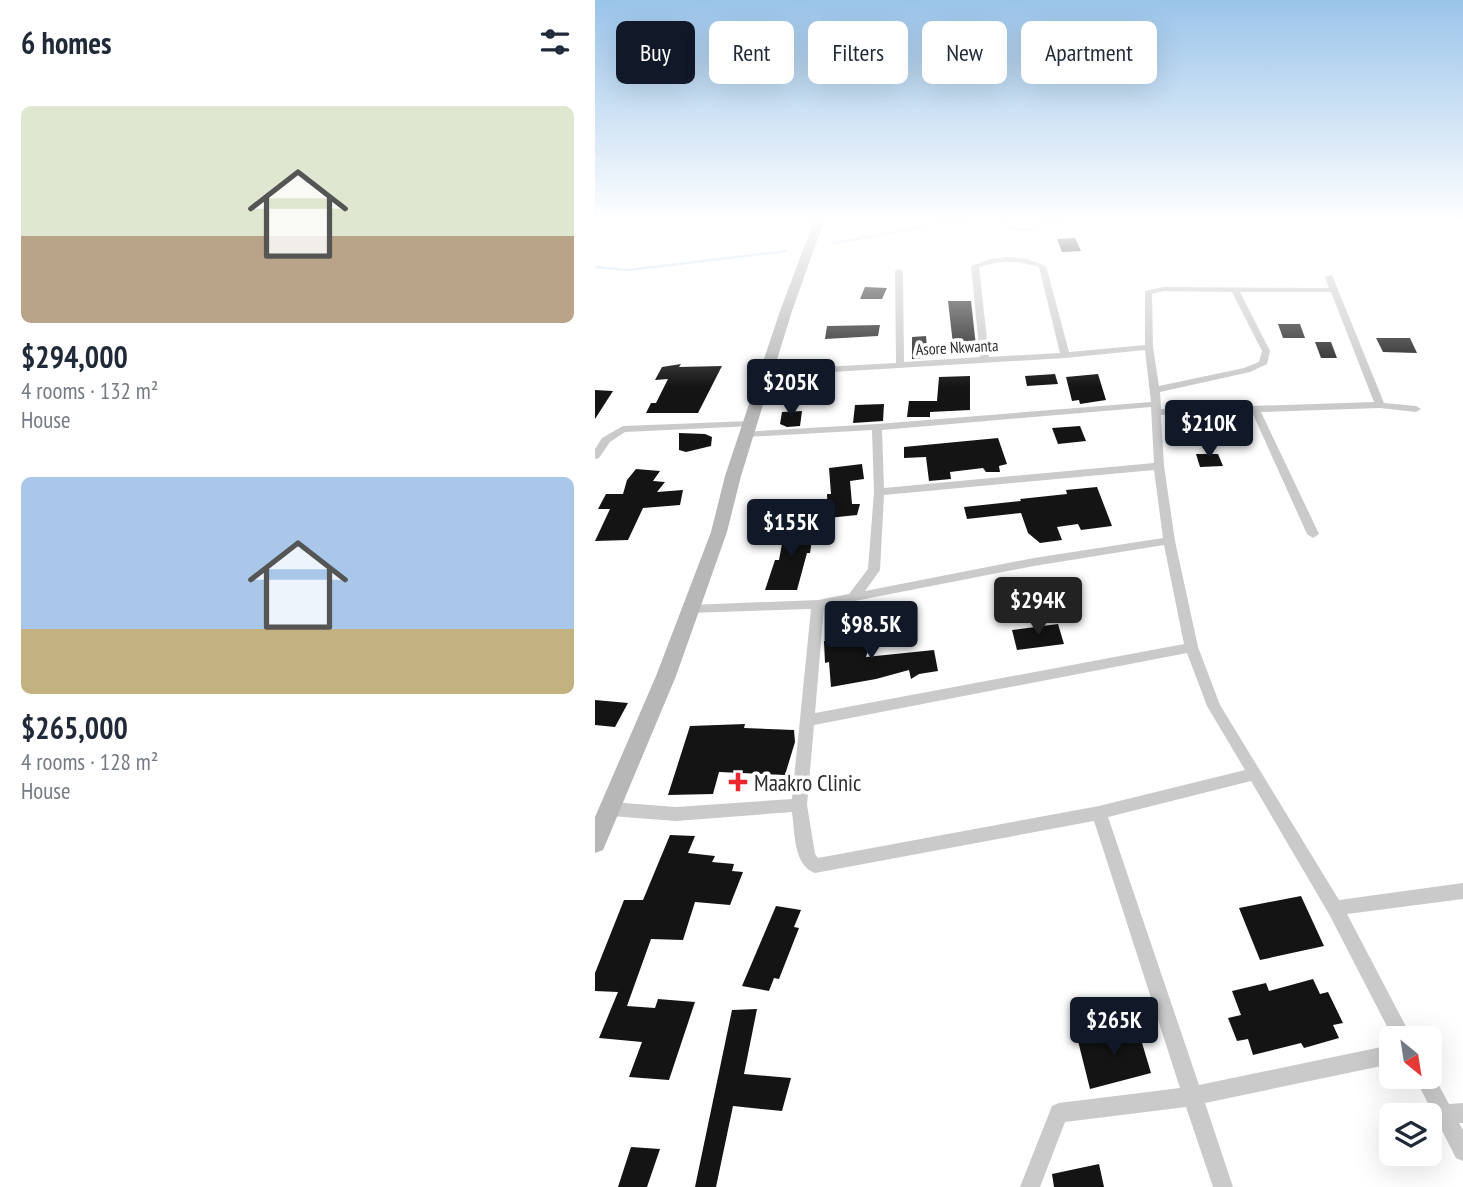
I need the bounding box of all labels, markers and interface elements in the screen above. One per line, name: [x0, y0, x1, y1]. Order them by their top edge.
chip: Buy: [616, 21, 695, 84]
chip: Rent: [709, 21, 794, 84]
chip: Filters: [808, 21, 908, 84]
chip: New: [922, 21, 1007, 84]
chip: Apartment: [1021, 21, 1157, 84]
text: 6 homes: [21, 23, 112, 62]
icon: filters: [536, 23, 574, 61]
icon: home: [235, 151, 361, 277]
street label: Asore Nkwanta: [915, 335, 999, 359]
text: $294,000: [21, 337, 128, 376]
pin: $205K: [742, 360, 840, 419]
text: $205K: [763, 367, 819, 396]
text: 4 rooms · 132 m²: [21, 376, 158, 405]
pin: $210K: [1160, 400, 1258, 460]
text: House: [21, 405, 71, 434]
text: $210K: [1181, 408, 1237, 437]
pin: $155K: [742, 500, 840, 559]
text: $155K: [763, 507, 819, 536]
icon: home: [235, 522, 361, 648]
pin: $294K: [989, 578, 1087, 637]
text: $294K: [1010, 585, 1066, 614]
pin: $98.5K: [814, 602, 928, 661]
text: $98.5K: [841, 609, 901, 638]
text: $265,000: [21, 708, 128, 747]
text: 4 rooms · 128 m²: [21, 747, 158, 776]
place label: Maakro Clinic: [754, 768, 861, 797]
marker: Maakro Clinic: [728, 772, 748, 792]
text: House: [21, 776, 71, 805]
pin: $265K: [1065, 998, 1163, 1057]
text: $265K: [1086, 1005, 1142, 1034]
north arrow: [1379, 1026, 1442, 1088]
map controls: [1379, 1026, 1442, 1166]
button: layers: [1379, 1103, 1442, 1166]

